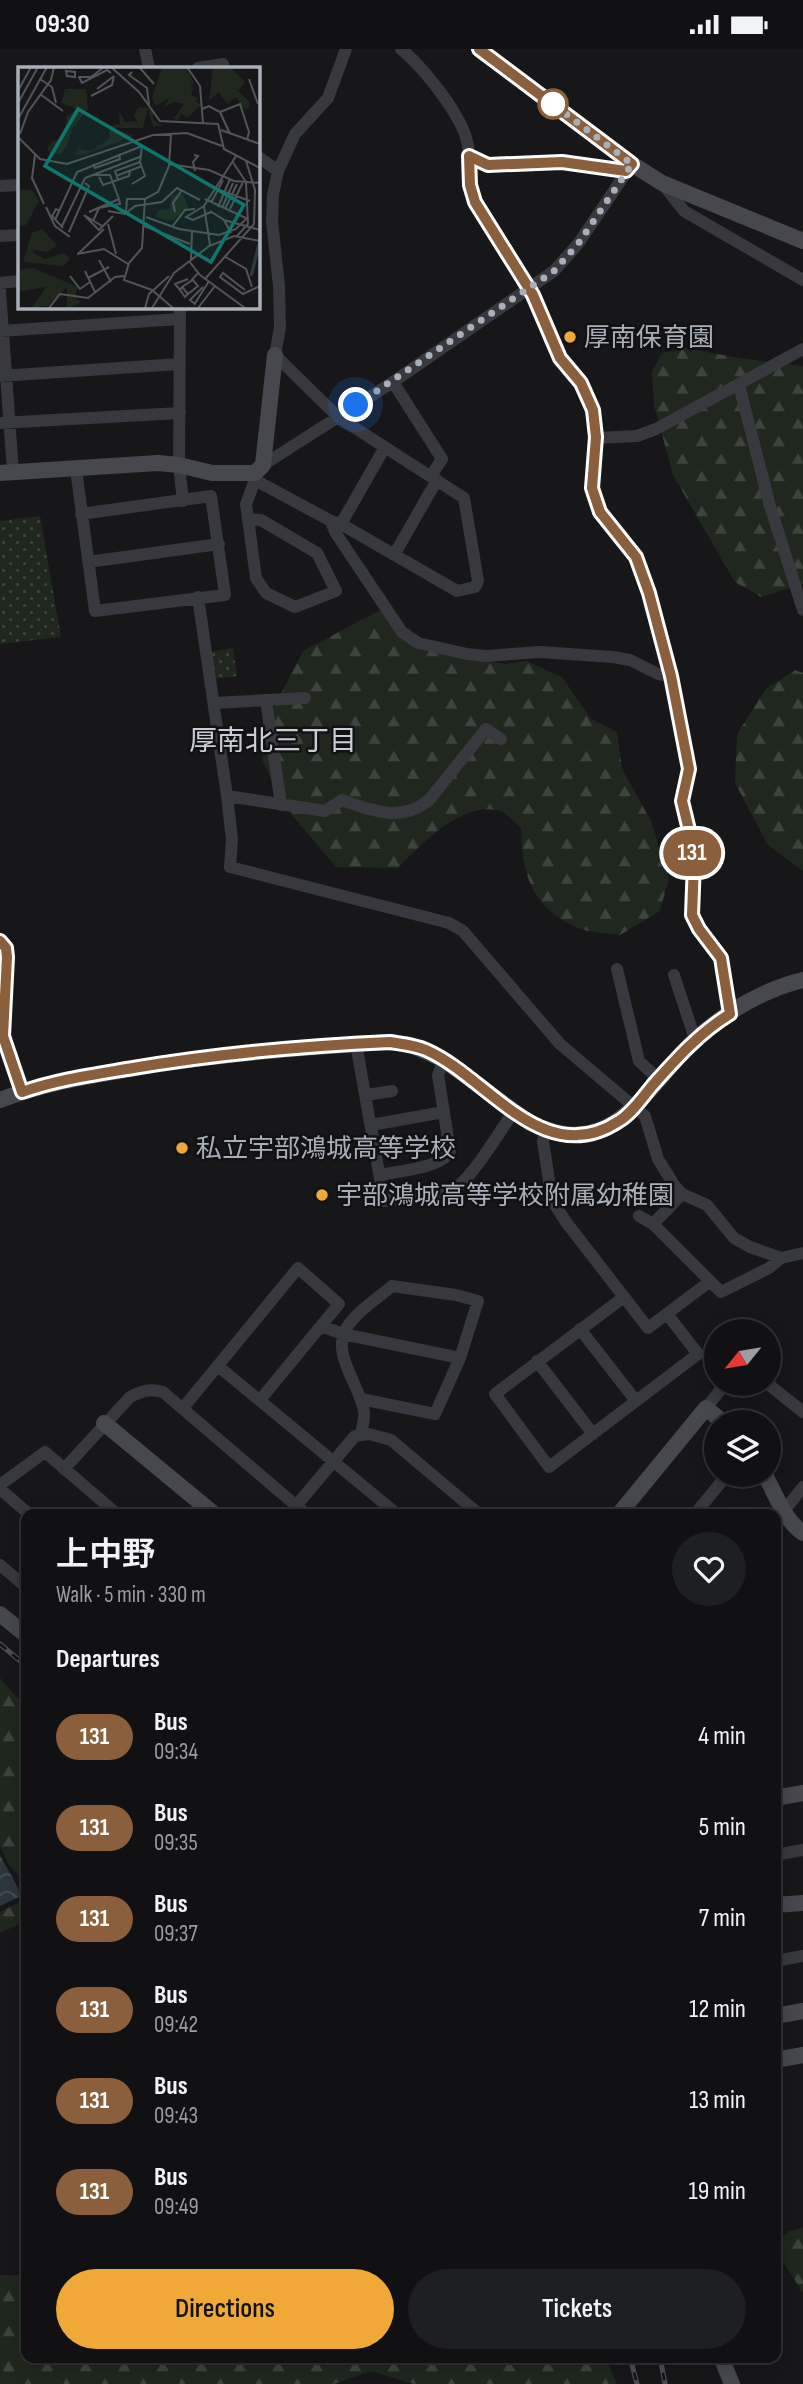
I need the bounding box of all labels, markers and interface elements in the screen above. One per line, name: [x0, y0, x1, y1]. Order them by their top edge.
text: 09:30: [35, 9, 90, 40]
inset map: [18, 67, 259, 308]
unlabelled marker: [538, 89, 568, 119]
place label: 厚南保育園: [584, 323, 714, 354]
marker: 厚南保育園: [562, 329, 578, 345]
your location: [338, 387, 373, 422]
district label: 厚南北三丁目: [189, 725, 357, 758]
line badge: 131: [652, 830, 732, 876]
text: 131: [677, 838, 707, 867]
place label: 私立宇部鴻城高等学校: [196, 1134, 456, 1165]
marker: 私立宇部鴻城高等学校: [174, 1140, 190, 1156]
place label: 宇部鴻城高等学校附属幼稚園: [336, 1181, 674, 1212]
marker: 宇部鴻城高等学校附属幼稚園: [314, 1187, 330, 1203]
north arrow: [704, 1319, 780, 1397]
map controls: [704, 1319, 781, 1487]
button: layers: [704, 1410, 781, 1487]
button: heart: [672, 1532, 746, 1606]
text: 上中野: [56, 1535, 155, 1575]
text: Walk · 5 min · 330 m: [56, 1581, 206, 1609]
text: Departures: [56, 1644, 160, 1675]
text: Bus: [154, 1707, 188, 1738]
text: 4 min: [698, 1721, 746, 1752]
text: 131: [80, 1722, 109, 1751]
text: 09:34: [154, 1738, 198, 1766]
text: Bus: [154, 1798, 188, 1829]
text: 5 min: [699, 1812, 746, 1843]
text: 131: [80, 1813, 109, 1842]
text: 09:35: [154, 1829, 198, 1857]
text: Bus: [154, 1889, 188, 1920]
text: 7 min: [699, 1903, 746, 1934]
text: 131: [80, 1904, 109, 1933]
text: 09:37: [154, 1920, 198, 1948]
text: Bus: [154, 1980, 188, 2011]
text: 12 min: [689, 1994, 746, 2025]
text: 131: [80, 1995, 109, 2024]
text: 09:42: [154, 2011, 198, 2039]
text: Bus: [154, 2071, 188, 2102]
text: 13 min: [689, 2085, 746, 2116]
text: 131: [80, 2086, 109, 2115]
text: 09:43: [154, 2102, 198, 2130]
text: Bus: [154, 2162, 188, 2193]
text: 19 min: [689, 2176, 746, 2207]
text: 131: [80, 2177, 109, 2206]
text: 09:49: [154, 2193, 199, 2221]
button: Directions: [56, 2269, 394, 2349]
button: Tickets: [408, 2269, 746, 2349]

